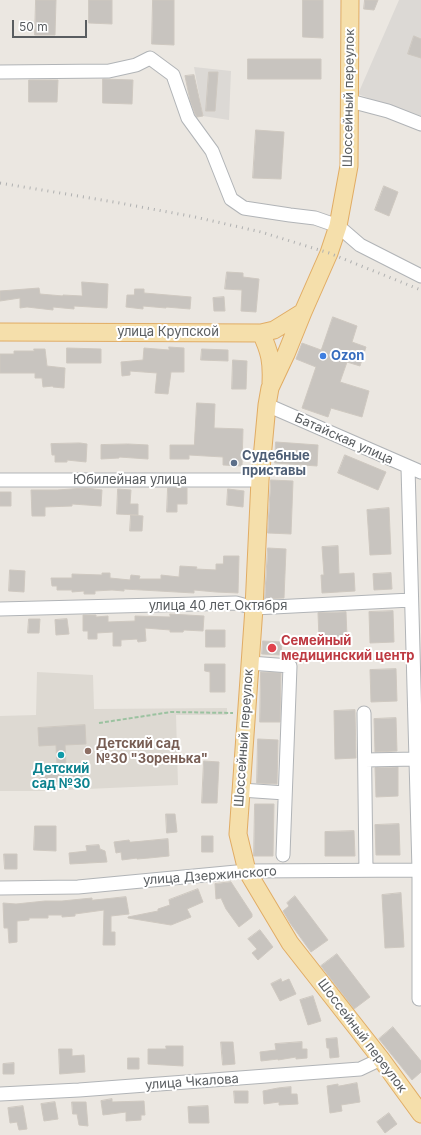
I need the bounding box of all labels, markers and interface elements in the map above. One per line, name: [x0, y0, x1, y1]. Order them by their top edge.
scale bar: [14, 12, 89, 38]
text: 50 m: [19, 19, 48, 34]
street label: Шоссейный переулок: [340, 29, 358, 167]
street label: улица Крупской: [117, 324, 219, 340]
place label: Ozon: [331, 348, 364, 364]
marker: Ozon: [318, 351, 328, 361]
street label: Батайская улица: [292, 410, 396, 468]
place label: Судебные приставы: [242, 448, 310, 479]
marker: Судебные приставы: [229, 458, 239, 468]
street label: Юбилейная улица: [73, 472, 187, 488]
street label: улица 40 лет Октября: [149, 598, 287, 614]
place label: Семейный медицинский центр: [281, 633, 415, 664]
marker: Семейный медицинский центр: [266, 642, 278, 654]
street label: Шоссейный переулок: [231, 668, 257, 808]
place label: Детский сад №30 "Зоренька": [96, 736, 208, 767]
marker: Детский сад №30 "Зоренька": [83, 746, 93, 756]
marker: Детский сад №30: [56, 750, 66, 760]
place label: Детский сад №30: [32, 761, 90, 792]
street label: улица Дзержинского: [143, 864, 277, 888]
street label: Шоссейный переулок: [314, 976, 410, 1096]
street label: улица Чкалова: [145, 1071, 239, 1093]

